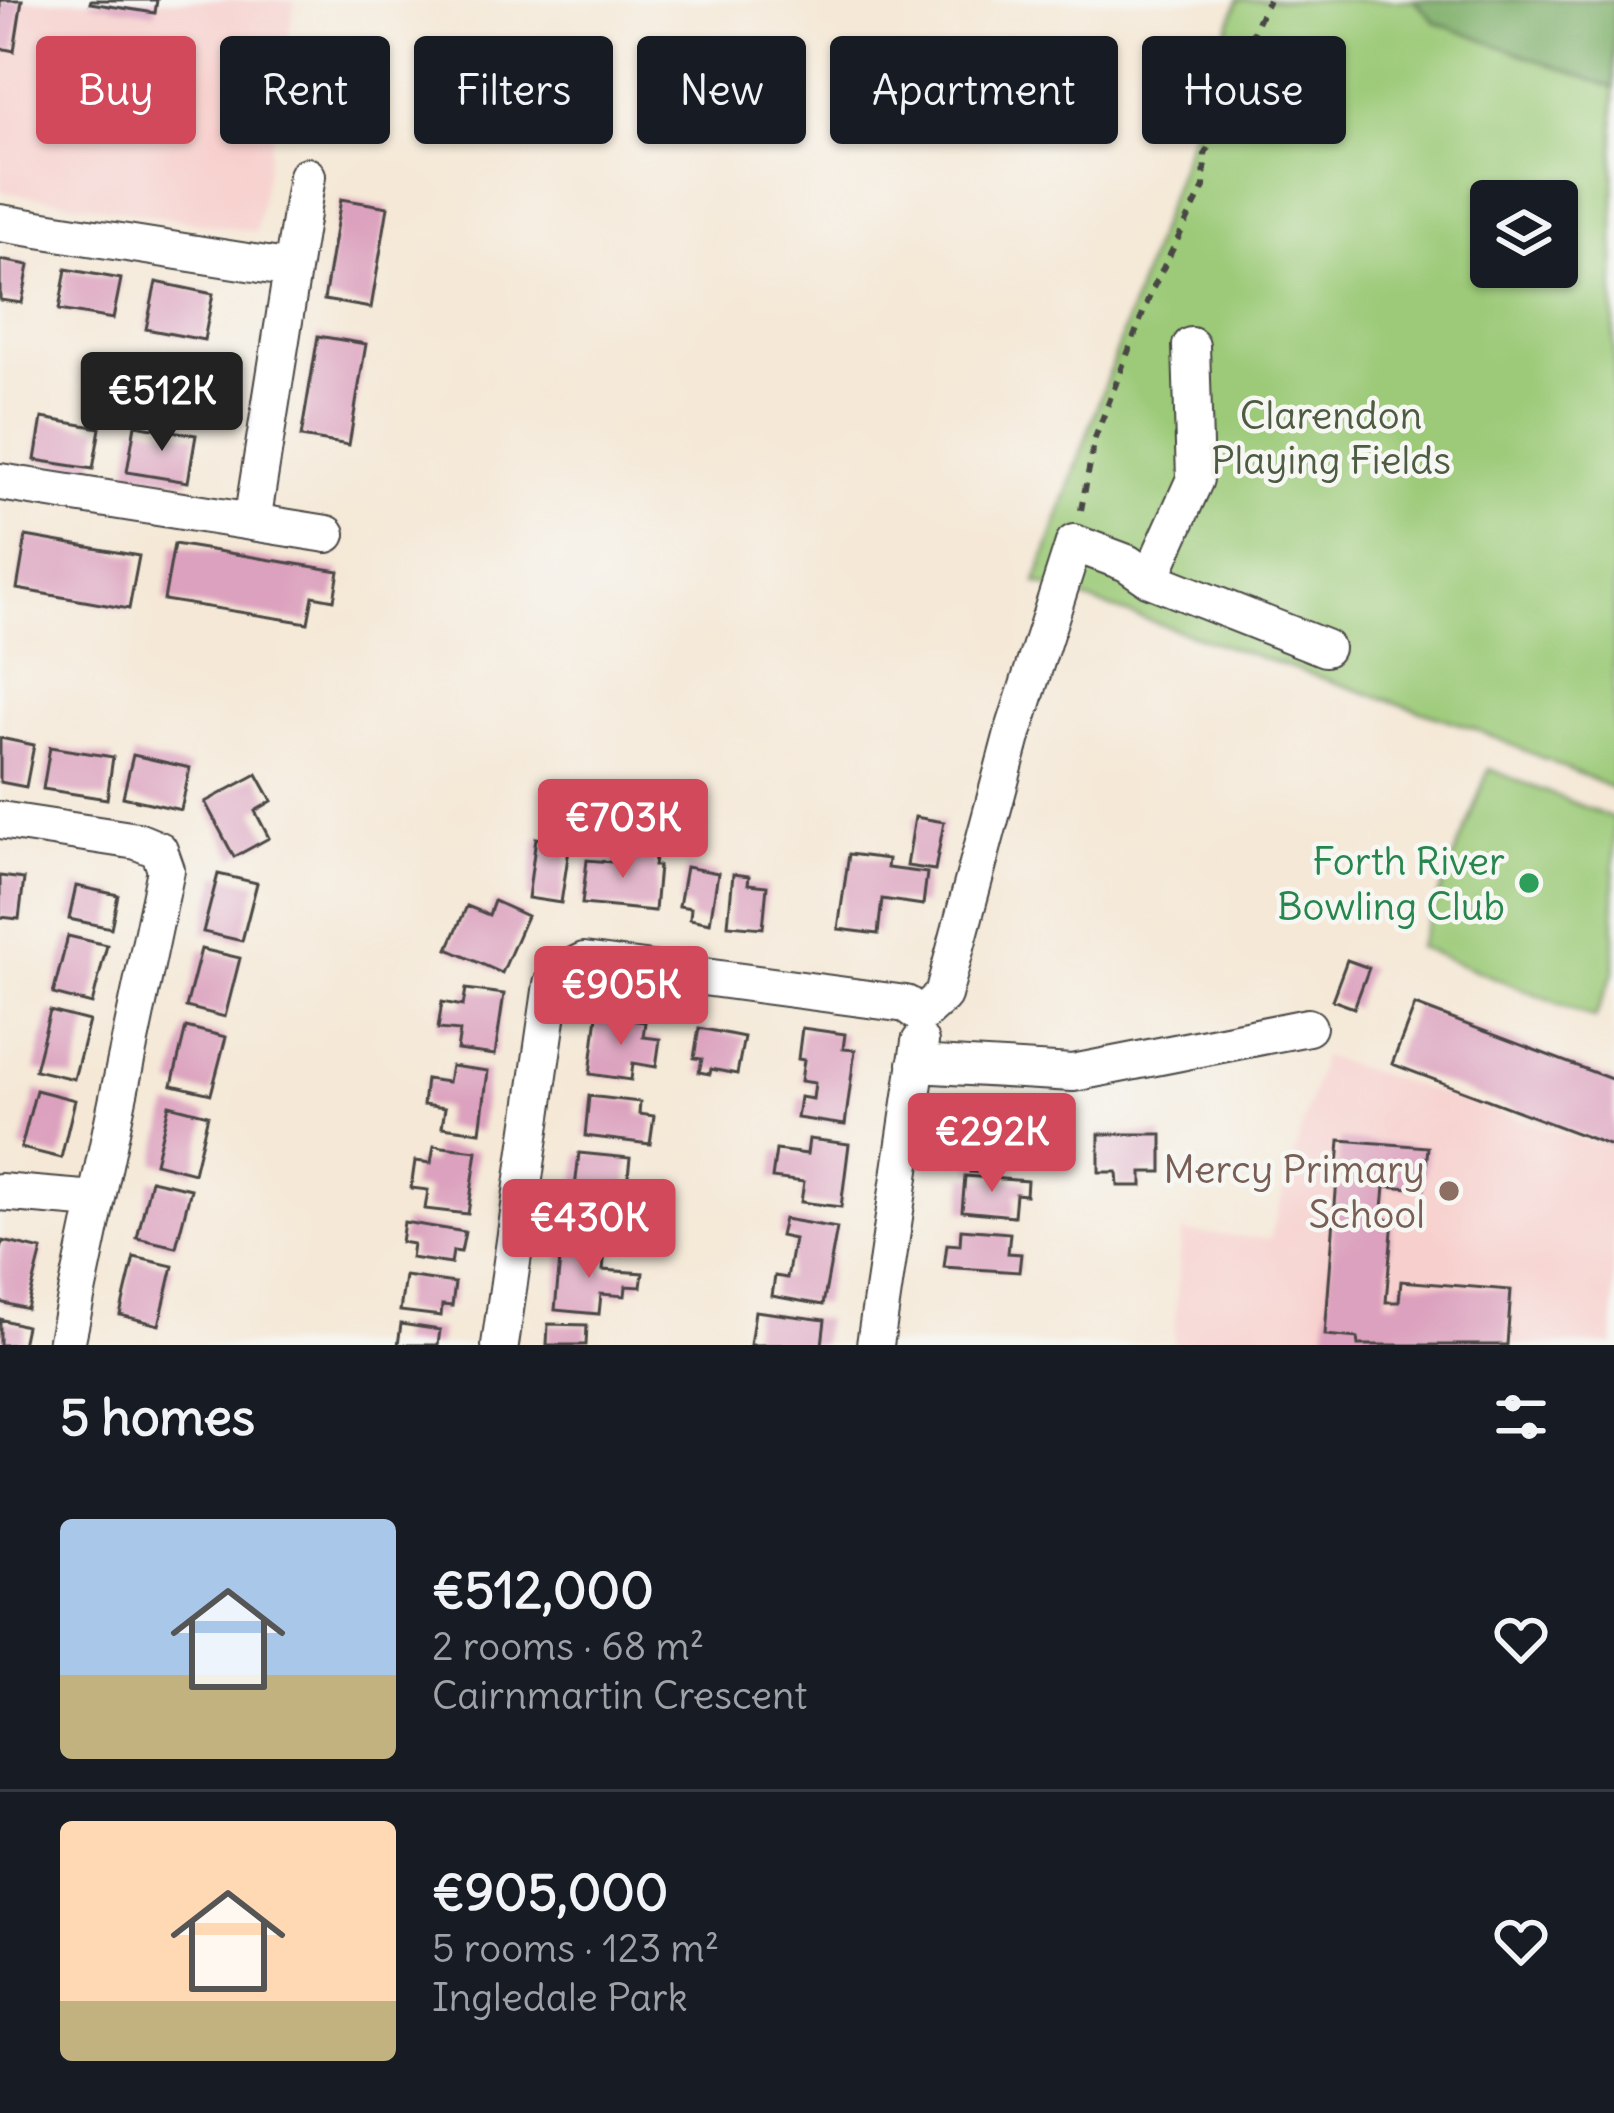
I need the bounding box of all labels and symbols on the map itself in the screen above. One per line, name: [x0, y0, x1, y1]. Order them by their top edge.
pin: €512K: [78, 352, 246, 454]
park label: Clarendon Playing Fields: [1211, 391, 1451, 485]
pin: €703K: [539, 779, 707, 881]
place label: Forth River Bowling Club: [1277, 837, 1505, 931]
marker: Forth River Bowling Club: [1516, 870, 1542, 896]
pin: €905K: [537, 946, 705, 1048]
pin: €292K: [908, 1093, 1076, 1195]
place label: Mercy Primary School: [1163, 1145, 1425, 1239]
marker: Mercy Primary School: [1436, 1178, 1462, 1204]
pin: €430K: [505, 1179, 673, 1281]

